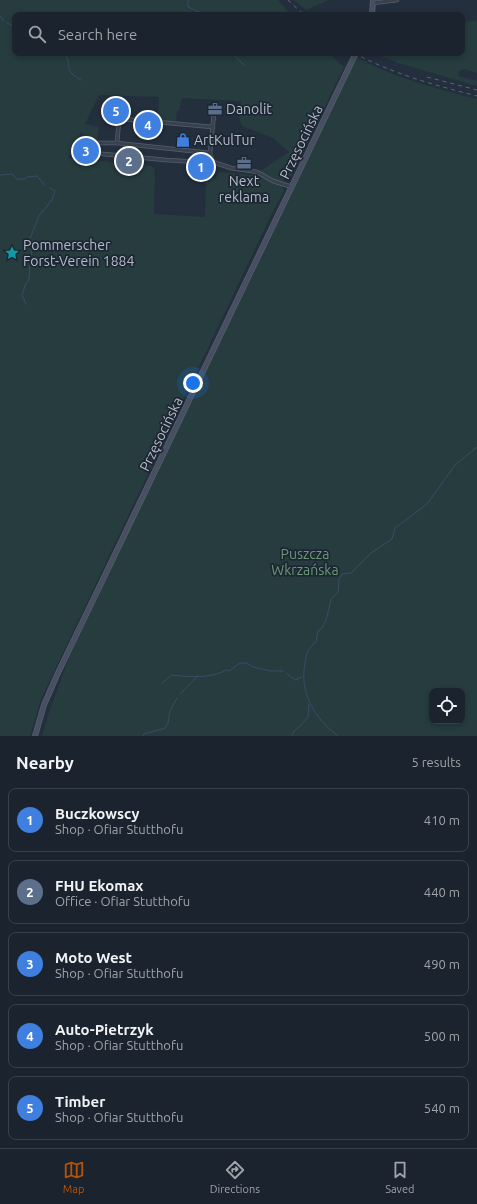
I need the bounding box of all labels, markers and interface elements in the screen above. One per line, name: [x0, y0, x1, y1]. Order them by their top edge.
search box: [12, 12, 465, 56]
icon: search: [26, 23, 48, 45]
text: Search here: [58, 26, 137, 43]
pin: 5: [103, 96, 129, 126]
office icon: Danolit: [207, 101, 223, 117]
place label: Danolit: [226, 101, 272, 117]
street label: Przęsocińska: [276, 102, 326, 182]
pin: 4: [135, 110, 161, 140]
shop icon: ArtKulTur: [175, 132, 191, 148]
place label: ArtKulTur: [194, 132, 255, 148]
pin: 3: [73, 136, 99, 166]
pin: 2: [116, 146, 142, 176]
pin: 1: [188, 152, 214, 182]
office icon: Next reklama: [236, 155, 252, 171]
place label: Next reklama: [219, 173, 269, 205]
place label: Pommerscher Forst-Verein 1884: [23, 237, 134, 269]
place icon: Pommerscher Forst-Verein 1884: [4, 245, 20, 261]
your location: [183, 373, 203, 393]
street label: Przęsocińska: [136, 394, 186, 474]
park label: Puszcza Wkrzańska: [271, 546, 339, 578]
map controls: [429, 688, 465, 724]
button: locate: [429, 688, 465, 724]
text: Nearby: [16, 753, 74, 772]
text: 5 results: [411, 755, 461, 769]
text: Buczkowscy: [55, 805, 140, 822]
text: 1: [26, 813, 34, 827]
text: 410 m: [424, 813, 460, 827]
text: Shop · Ofiar Stutthofu: [55, 822, 183, 836]
text: FHU Ekomax: [55, 877, 143, 894]
text: 2: [26, 885, 34, 899]
text: 440 m: [424, 885, 460, 899]
text: Office · Ofiar Stutthofu: [55, 894, 190, 908]
text: Moto West: [55, 949, 132, 966]
text: 3: [26, 957, 34, 971]
text: 490 m: [424, 957, 460, 971]
text: Shop · Ofiar Stutthofu: [55, 966, 183, 980]
text: Auto-Pietrzyk: [55, 1021, 154, 1038]
text: 4: [26, 1029, 34, 1043]
text: 500 m: [424, 1029, 460, 1043]
text: Shop · Ofiar Stutthofu: [55, 1038, 183, 1052]
text: Timber: [55, 1093, 105, 1110]
text: 5: [26, 1101, 34, 1115]
text: 540 m: [424, 1101, 460, 1115]
text: Shop · Ofiar Stutthofu: [55, 1110, 183, 1124]
tab: Map: [63, 1159, 85, 1195]
tab: Directions: [210, 1159, 260, 1195]
tab: Saved: [385, 1159, 414, 1195]

